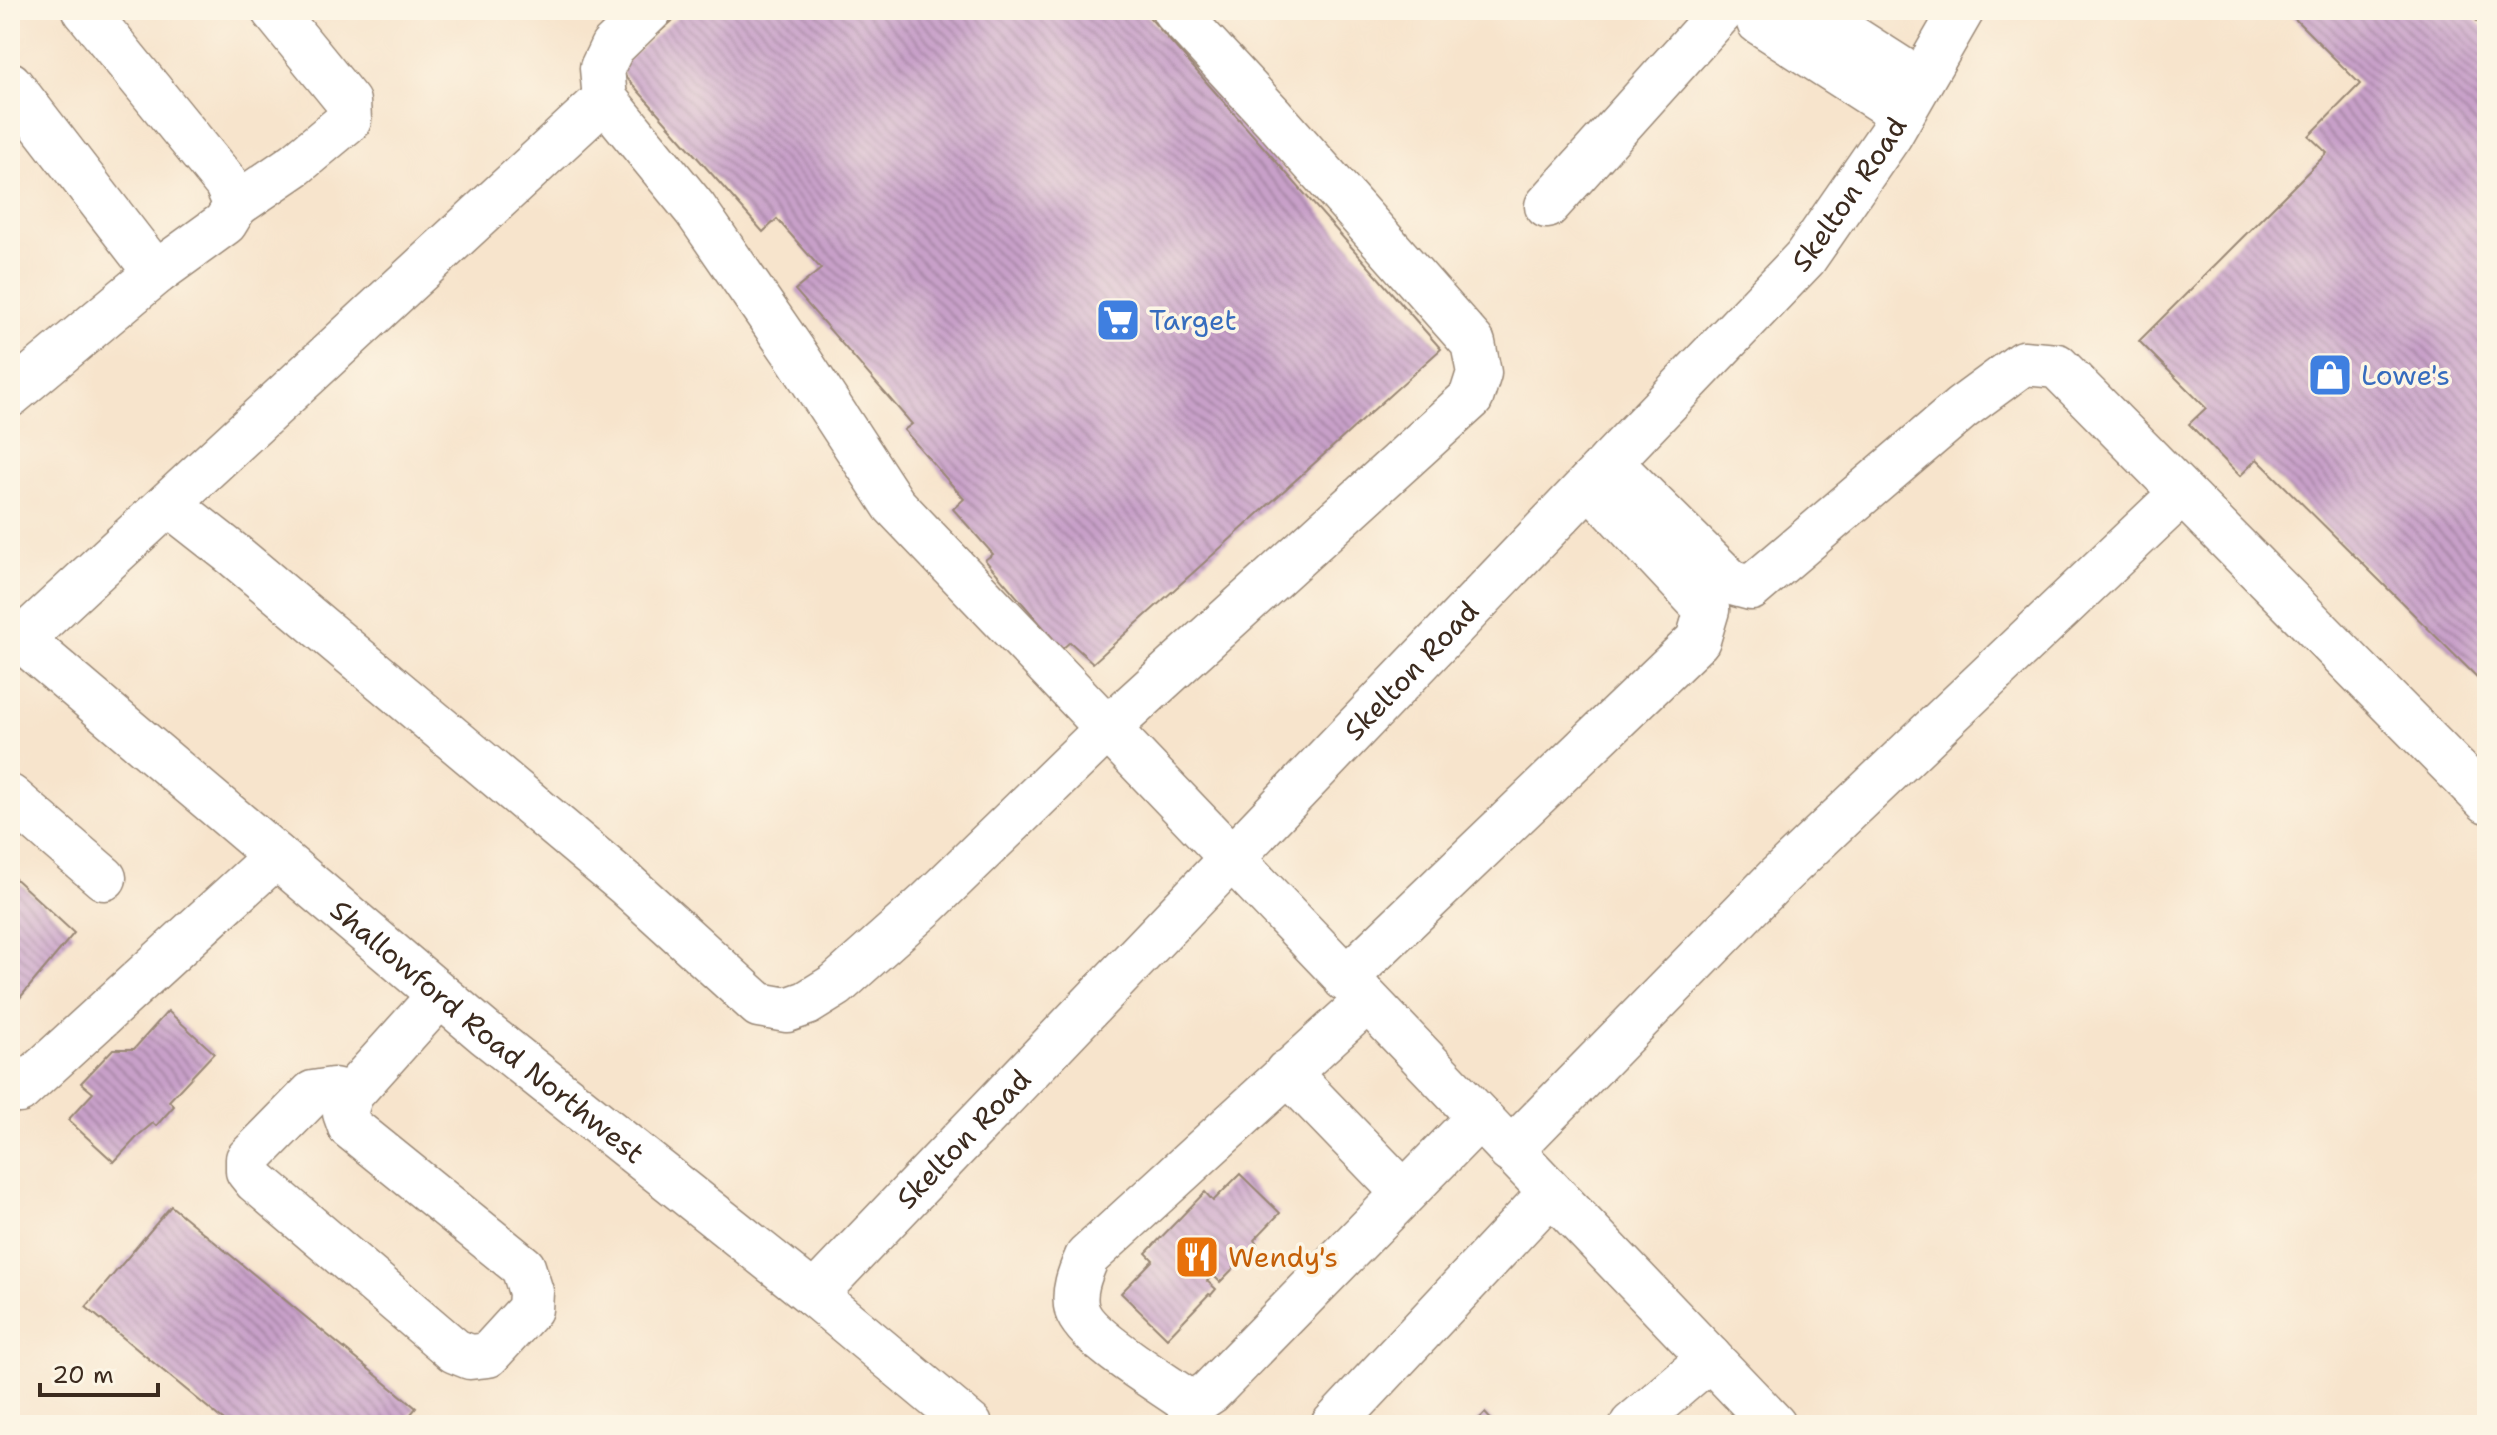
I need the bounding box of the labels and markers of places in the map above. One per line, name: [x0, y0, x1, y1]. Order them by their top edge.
supermarket icon: Target: [1094, 296, 1142, 344]
place label: Target: [1149, 301, 1237, 339]
shop icon: Lowe's: [2306, 351, 2354, 399]
place label: Lowe's: [2361, 356, 2450, 394]
restaurant icon: Wendy's: [1173, 1233, 1221, 1281]
place label: Wendy's: [1228, 1238, 1338, 1276]

